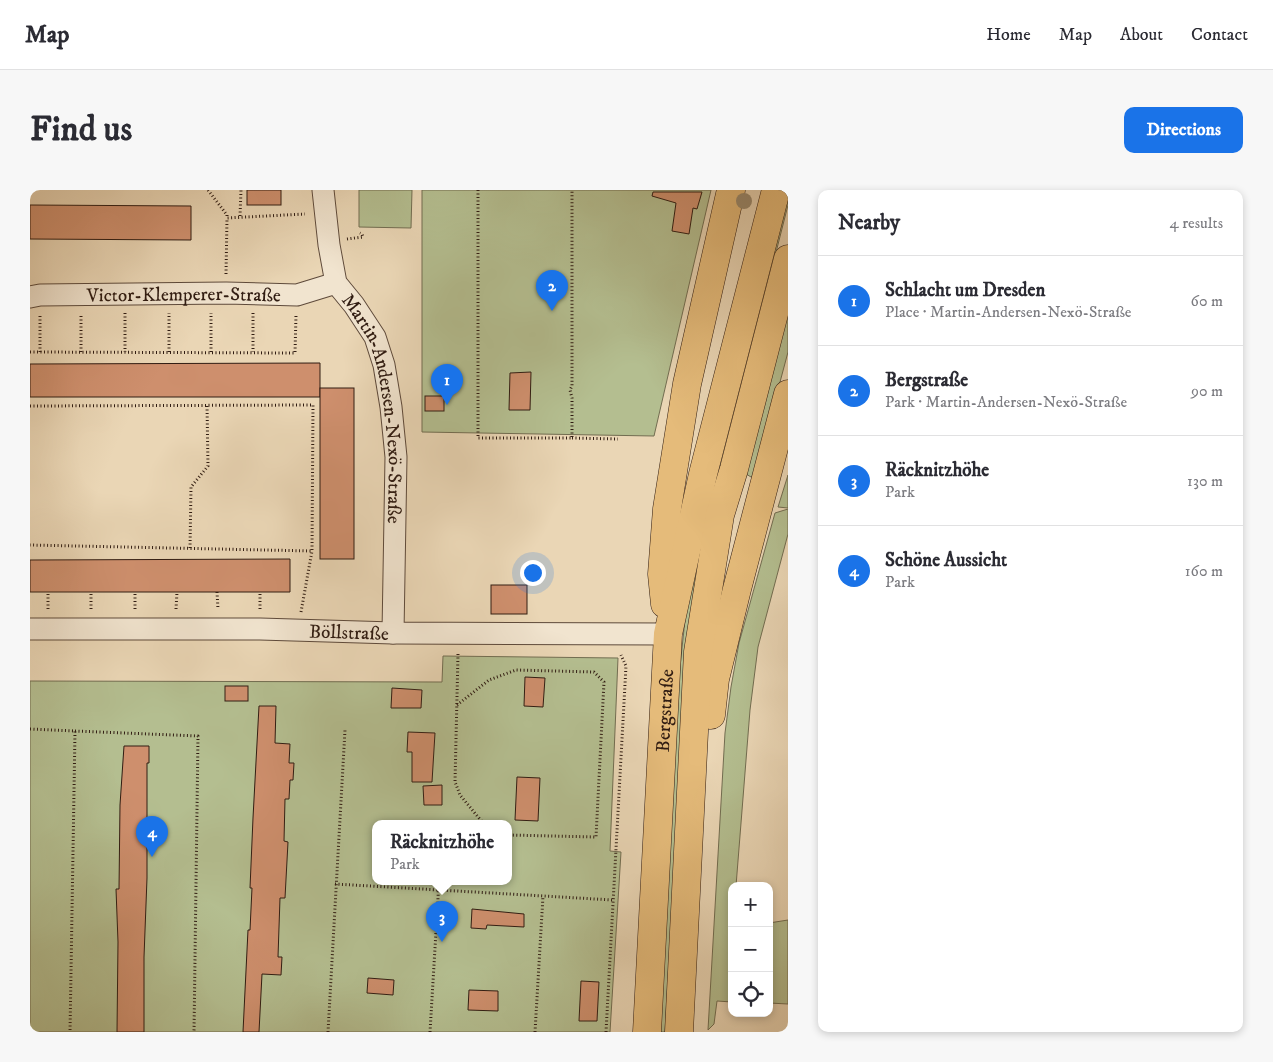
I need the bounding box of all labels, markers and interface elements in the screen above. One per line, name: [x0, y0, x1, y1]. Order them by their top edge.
text: Map: [25, 20, 69, 50]
text: Home: [986, 24, 1031, 46]
text: Map: [1059, 24, 1092, 46]
text: About: [1120, 24, 1163, 46]
text: Contact: [1191, 24, 1248, 46]
button: Directions: [1124, 107, 1243, 153]
text: Find us: [30, 108, 132, 152]
text: Nearby: [838, 210, 900, 236]
text: 4 results: [1170, 213, 1223, 233]
pin: 2: [536, 270, 568, 311]
text: Schlacht um Dresden: [885, 279, 1045, 302]
street label: Victor-Klemperer-Straße: [86, 283, 281, 308]
street label: Martin-Andersen-Nexö-Straße: [336, 289, 406, 524]
text: 1: [851, 291, 857, 311]
text: 60 m: [1191, 291, 1223, 311]
text: Place · Martin-Andersen-Nexö-Straße: [885, 302, 1131, 322]
pin: 1: [431, 364, 463, 405]
text: Bergstraße: [885, 369, 968, 392]
text: 2: [850, 381, 858, 401]
text: 90 m: [1191, 381, 1223, 401]
text: Park · Martin-Andersen-Nexö-Straße: [885, 392, 1127, 412]
text: Räcknitzhöhe: [885, 459, 989, 482]
text: 3: [851, 471, 857, 491]
text: 130 m: [1187, 471, 1223, 491]
text: Park: [885, 482, 915, 502]
text: Schöne Aussicht: [885, 549, 1007, 572]
your location: [520, 560, 546, 586]
text: 4: [849, 561, 859, 581]
text: 160 m: [1185, 561, 1223, 581]
text: Park: [885, 572, 915, 592]
street label: Böllstraße: [309, 620, 389, 646]
street label: Bergstraße: [652, 668, 679, 753]
pin: 4: [136, 816, 168, 857]
popup: [372, 820, 512, 885]
text: Räcknitzhöhe: [390, 831, 494, 854]
text: Park: [390, 854, 420, 874]
map controls: [728, 882, 773, 1017]
button: +: [728, 882, 773, 927]
pin: 3: [426, 901, 458, 942]
button: −: [728, 927, 773, 972]
button: locate: [728, 972, 773, 1017]

